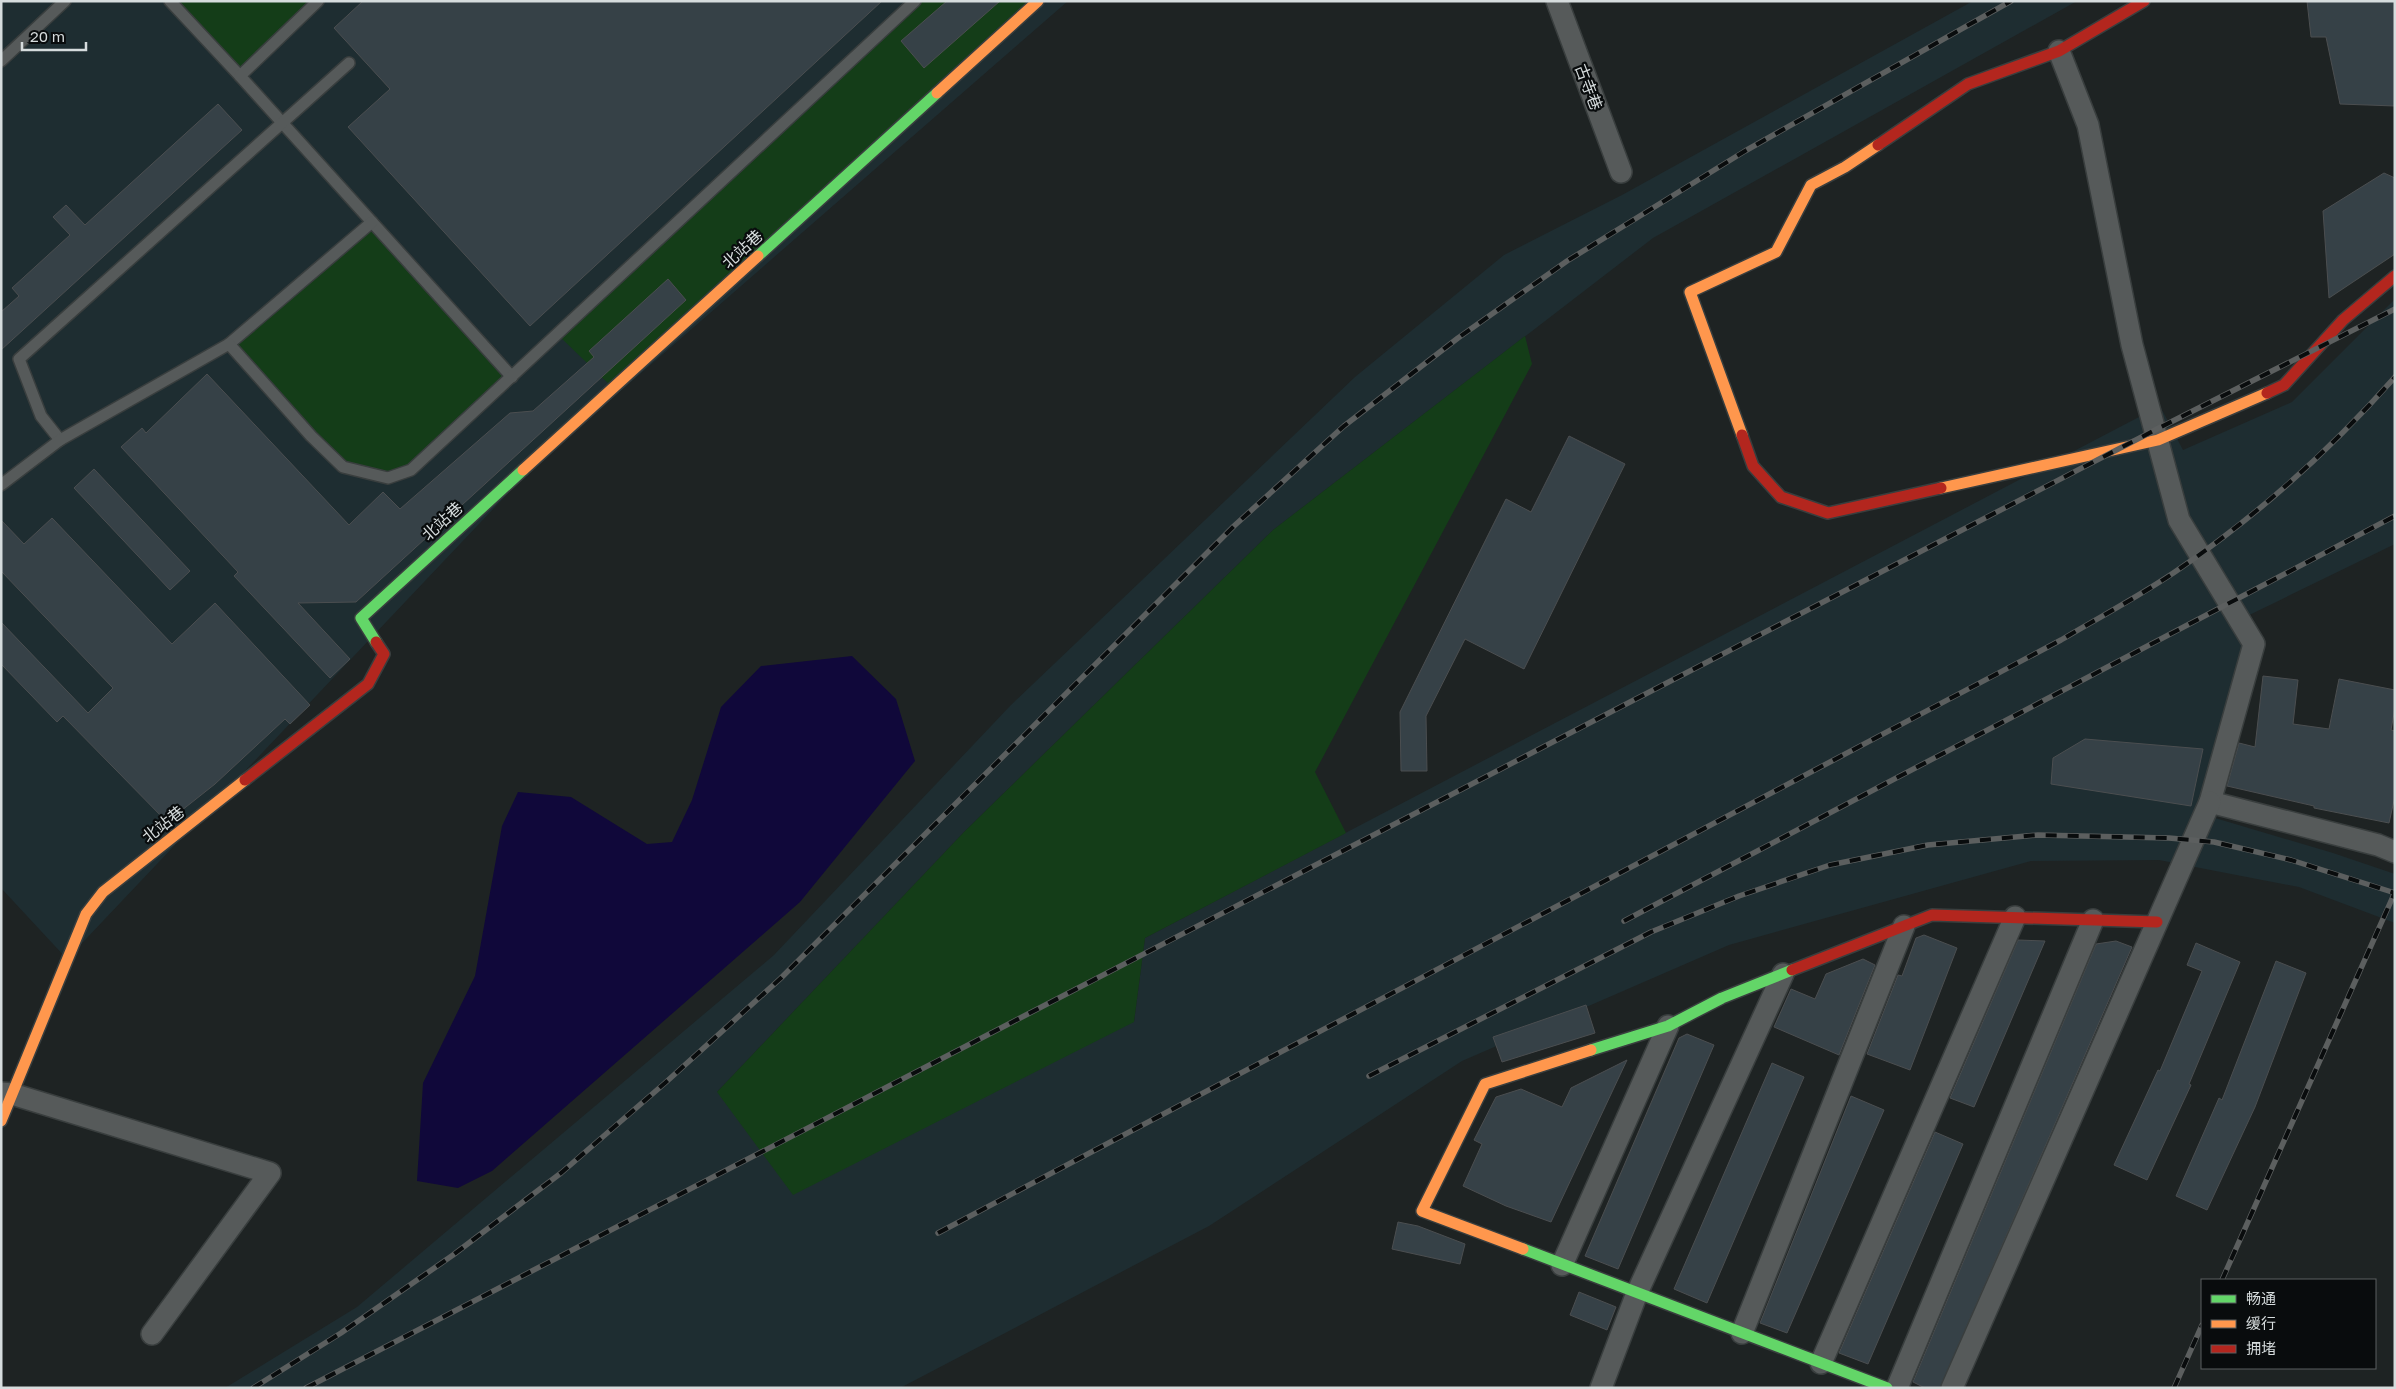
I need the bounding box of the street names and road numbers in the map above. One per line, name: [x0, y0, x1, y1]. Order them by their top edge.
street label: 古寺巷: [1571, 61, 1607, 113]
street label: 北站巷: [717, 226, 767, 272]
street label: 北站巷: [417, 498, 467, 544]
street label: 北站巷: [138, 801, 188, 847]

